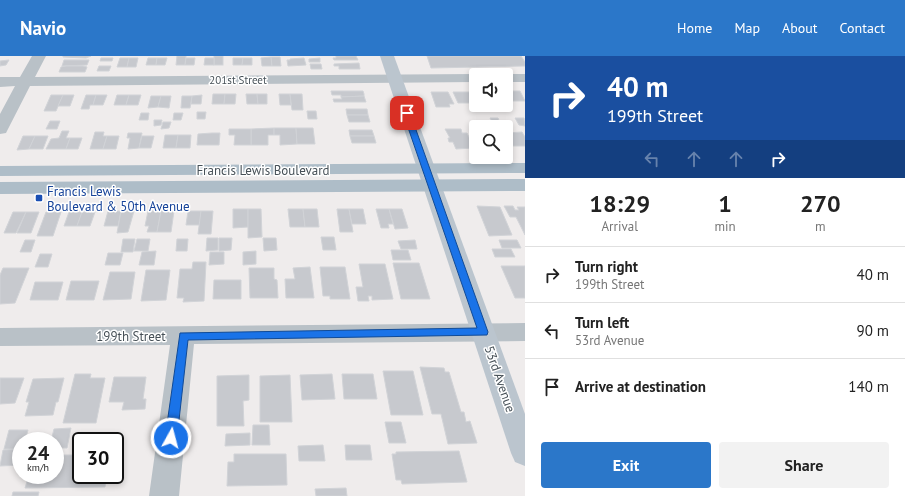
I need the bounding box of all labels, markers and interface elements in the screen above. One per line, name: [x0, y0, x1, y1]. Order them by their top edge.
text: Navio: [20, 16, 66, 40]
text: Home: [677, 19, 712, 37]
text: Map: [734, 19, 760, 37]
text: About: [782, 19, 818, 37]
text: Contact: [840, 19, 885, 37]
map controls: [469, 68, 513, 164]
button: sound: [469, 68, 513, 112]
text: 40 m: [607, 68, 668, 105]
icon: right: [541, 72, 593, 124]
street label: 201st Street: [209, 73, 267, 87]
pin: [390, 96, 424, 130]
icon: arrive: [396, 102, 418, 124]
text: 199th Street: [607, 104, 703, 127]
button: search: [469, 120, 513, 164]
icon: left: [641, 148, 663, 170]
icon: ahead: [683, 148, 705, 170]
icon: ahead: [725, 148, 747, 170]
icon: right: [767, 148, 789, 170]
street label: Francis Lewis Boulevard: [196, 162, 330, 179]
place label: Francis Lewis Boulevard & 50th Avenue: [47, 183, 190, 215]
text: 18:29: [589, 188, 650, 219]
text: 1: [718, 188, 732, 219]
text: 270: [800, 188, 841, 219]
marker: Francis Lewis Boulevard & 50th Avenue: [34, 193, 44, 203]
text: Arrival: [602, 218, 638, 235]
text: min: [714, 218, 736, 235]
text: m: [815, 218, 826, 235]
text: Turn right: [575, 257, 638, 276]
icon: right: [541, 264, 563, 286]
text: 40 m: [856, 265, 889, 284]
text: 199th Street: [575, 276, 644, 293]
text: Turn left: [575, 313, 629, 332]
icon: left: [541, 320, 563, 342]
text: 90 m: [856, 321, 889, 340]
street label: 199th Street: [96, 328, 166, 345]
text: 53rd Avenue: [575, 332, 644, 349]
street label: 53rd Avenue: [481, 343, 519, 415]
icon: arrive: [541, 376, 563, 398]
text: Arrive at destination: [575, 377, 706, 396]
text: 140 m: [848, 377, 889, 396]
position arrow: [150, 417, 192, 459]
speed limit sign: 30: [72, 432, 124, 484]
text: 24: [27, 440, 49, 466]
button: Exit: [541, 442, 711, 488]
button: Share: [719, 442, 889, 488]
text: km/h: [27, 461, 49, 474]

